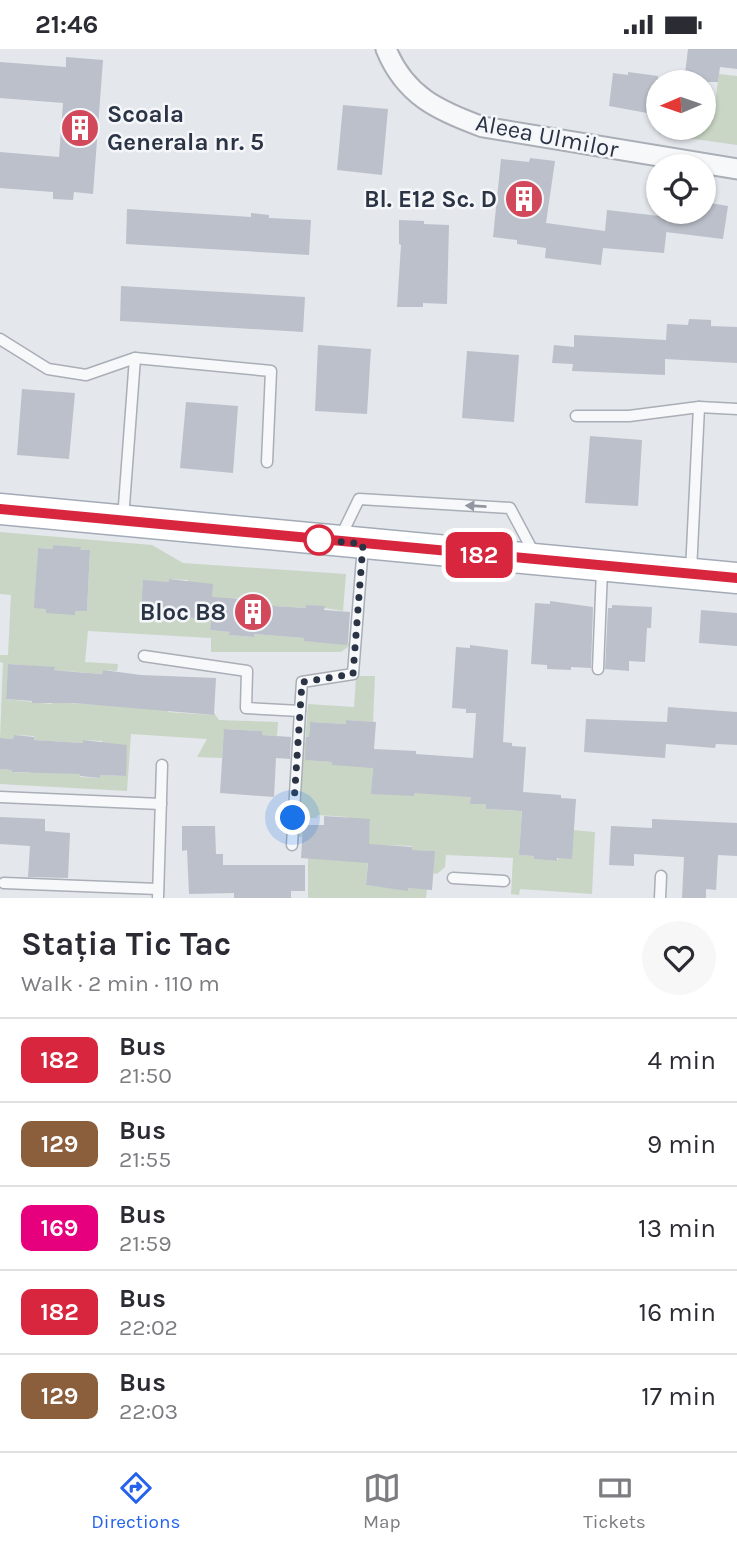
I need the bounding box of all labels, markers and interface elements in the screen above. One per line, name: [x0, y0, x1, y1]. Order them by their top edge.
text: 21:46: [35, 9, 98, 40]
north arrow: [646, 70, 716, 140]
map controls: [646, 70, 716, 224]
place label: Scoala Generala nr. 5: [107, 100, 264, 156]
building icon: Scoala Generala nr. 5: [59, 107, 101, 149]
street label: Aleea Ulmilor: [473, 108, 621, 164]
button: locate: [646, 154, 716, 224]
building icon: Bl. E12 Sc. D: [503, 178, 545, 220]
place label: Bl. E12 Sc. D: [364, 185, 497, 213]
one-way arrow: [465, 500, 487, 511]
unlabelled marker: [304, 525, 334, 555]
line badge: 182: [439, 532, 519, 578]
text: 182: [460, 541, 498, 569]
building icon: Bloc B8: [232, 591, 274, 633]
place label: Bloc B8: [140, 598, 226, 626]
your location: [275, 800, 310, 835]
button: heart: [642, 921, 716, 995]
text: Stația Tic Tac: [21, 925, 231, 963]
text: Walk · 2 min · 110 m: [21, 970, 220, 997]
text: Bus: [119, 1031, 166, 1062]
text: 4 min: [648, 1045, 716, 1076]
text: 182: [40, 1046, 79, 1074]
text: 21:50: [119, 1062, 172, 1089]
text: Bus: [119, 1115, 166, 1146]
text: 9 min: [647, 1129, 716, 1160]
text: 129: [41, 1130, 78, 1158]
text: 21:55: [119, 1146, 171, 1173]
text: Bus: [119, 1199, 166, 1230]
text: 13 min: [638, 1213, 716, 1244]
text: 169: [41, 1214, 78, 1242]
text: 21:59: [119, 1230, 172, 1257]
text: Bus: [119, 1283, 166, 1314]
text: 16 min: [639, 1297, 716, 1328]
text: 182: [40, 1298, 79, 1326]
text: 22:02: [119, 1314, 178, 1341]
text: Bus: [119, 1367, 166, 1398]
text: 17 min: [641, 1381, 716, 1412]
text: 129: [41, 1382, 78, 1410]
text: 22:03: [119, 1398, 178, 1425]
tab: Directions: [91, 1469, 180, 1533]
tab: Map: [363, 1469, 401, 1533]
tab: Tickets: [583, 1469, 646, 1533]

